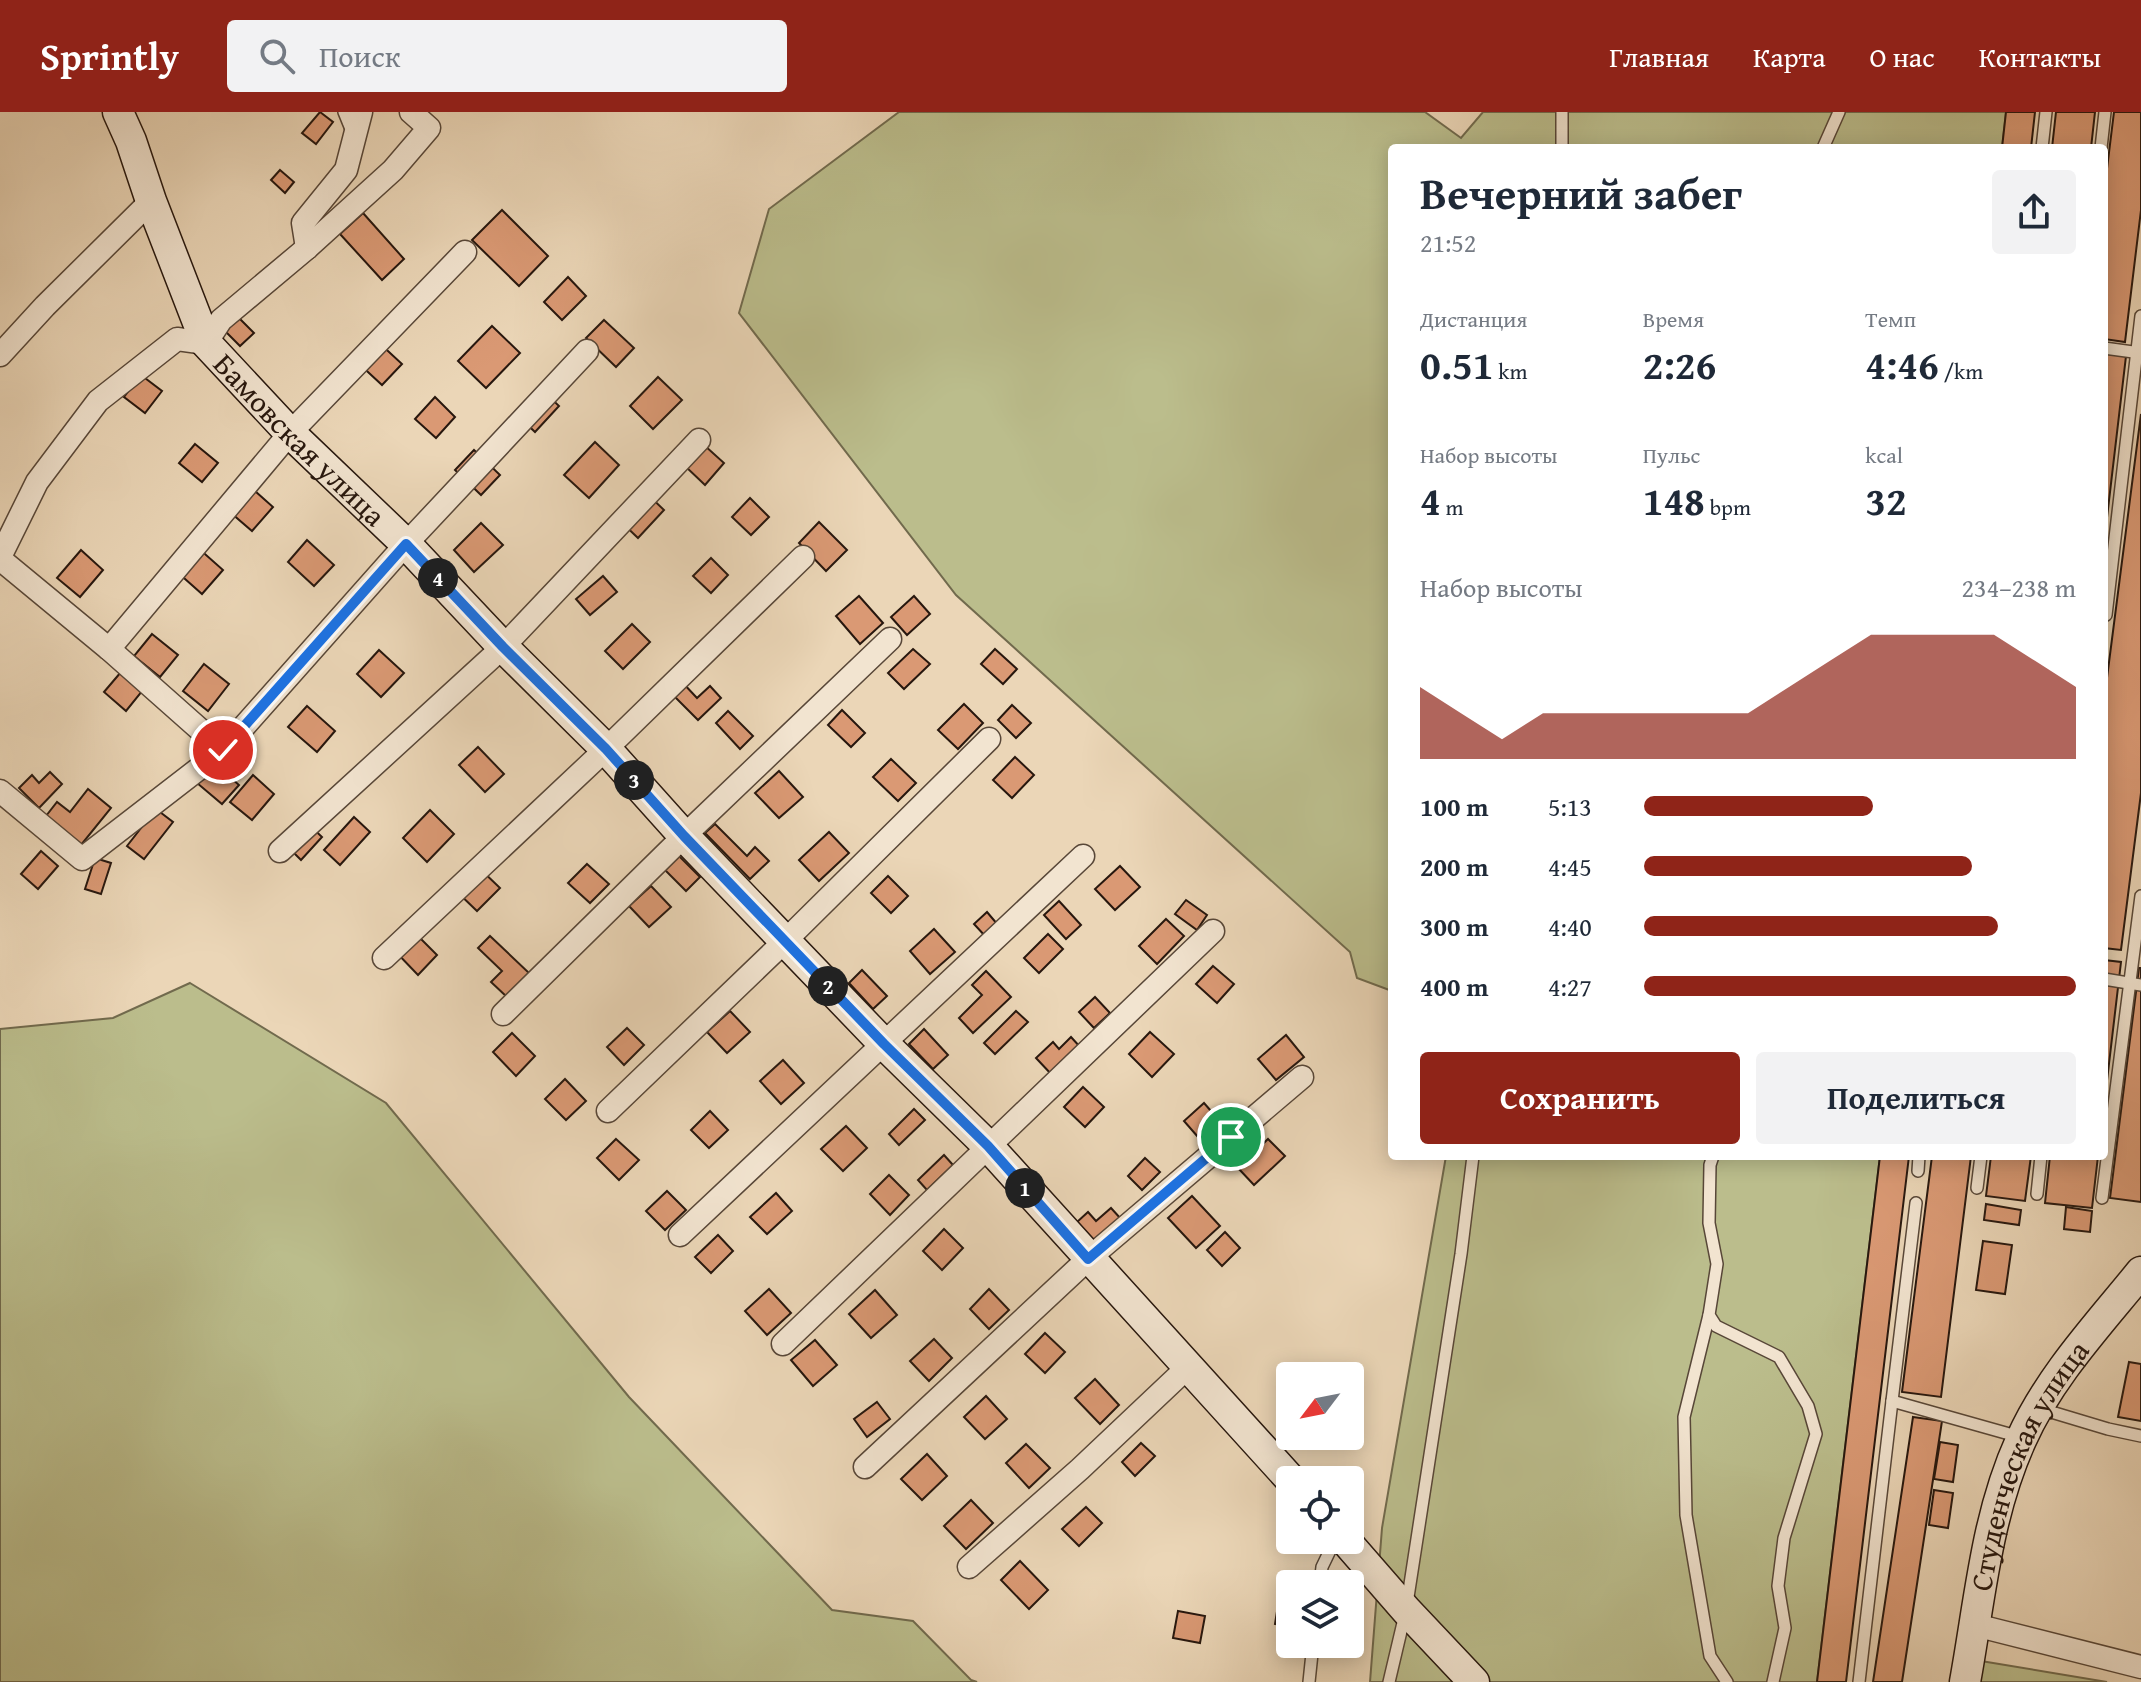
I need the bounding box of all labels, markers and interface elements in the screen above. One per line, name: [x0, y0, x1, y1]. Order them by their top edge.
search box: [227, 20, 787, 92]
text: Sprintly: [40, 28, 179, 84]
icon: search: [255, 34, 299, 78]
text: Поиск: [319, 34, 400, 78]
text: Главная: [1609, 36, 1709, 77]
text: Карта: [1753, 36, 1825, 77]
text: О нас: [1869, 36, 1935, 77]
text: Контакты: [1979, 36, 2101, 77]
text: Вечерний забег: [1420, 161, 1742, 225]
button: share: [1992, 170, 2076, 254]
text: 21:52: [1420, 223, 1476, 262]
text: Дистанция: [1420, 303, 1528, 335]
text: Время: [1643, 303, 1704, 335]
text: Темп: [1865, 303, 1916, 335]
text: 0.51: [1420, 335, 1493, 394]
text: 2:26: [1643, 335, 1716, 394]
text: 4:46: [1865, 335, 1939, 394]
street label: Бамовская улица: [204, 343, 397, 536]
text: km: [1493, 355, 1527, 387]
text: /km: [1939, 355, 1983, 387]
text: Набор высоты: [1420, 439, 1557, 471]
text: Пульс: [1643, 439, 1700, 471]
text: kcal: [1865, 439, 1903, 471]
text: 4: [1420, 471, 1441, 530]
text: 148: [1643, 471, 1705, 530]
text: 32: [1865, 471, 1907, 530]
text: m: [1441, 491, 1464, 523]
text: bpm: [1705, 491, 1751, 523]
pin: 4: [418, 558, 458, 598]
text: 4: [432, 562, 444, 594]
text: Набор высоты: [1420, 568, 1582, 607]
text: 234–238 m: [1962, 568, 2076, 607]
pin: [189, 716, 257, 784]
icon: check: [201, 728, 245, 772]
pin: 3: [614, 760, 654, 800]
text: 3: [628, 764, 640, 796]
text: 100 m: [1420, 787, 1488, 826]
text: 5:13: [1548, 787, 1592, 826]
text: 200 m: [1420, 847, 1488, 886]
text: 4:45: [1548, 847, 1592, 886]
text: 300 m: [1420, 907, 1488, 946]
text: 4:40: [1548, 907, 1592, 946]
pin: 2: [808, 966, 848, 1006]
text: 400 m: [1420, 967, 1488, 1006]
text: 4:27: [1548, 967, 1592, 1006]
text: 2: [822, 970, 834, 1002]
button: Сохранить: [1420, 1052, 1740, 1144]
button: Поделиться: [1756, 1052, 2076, 1144]
pin: [1197, 1103, 1265, 1171]
icon: arrive: [1209, 1115, 1253, 1159]
pin: 1: [1005, 1168, 1045, 1208]
text: 1: [1019, 1172, 1031, 1204]
street label: Студенческая улица: [1958, 1330, 2100, 1594]
north arrow: [1276, 1362, 1364, 1450]
map controls: [1276, 1362, 1364, 1658]
button: locate: [1276, 1466, 1364, 1554]
button: layers: [1276, 1570, 1364, 1658]

